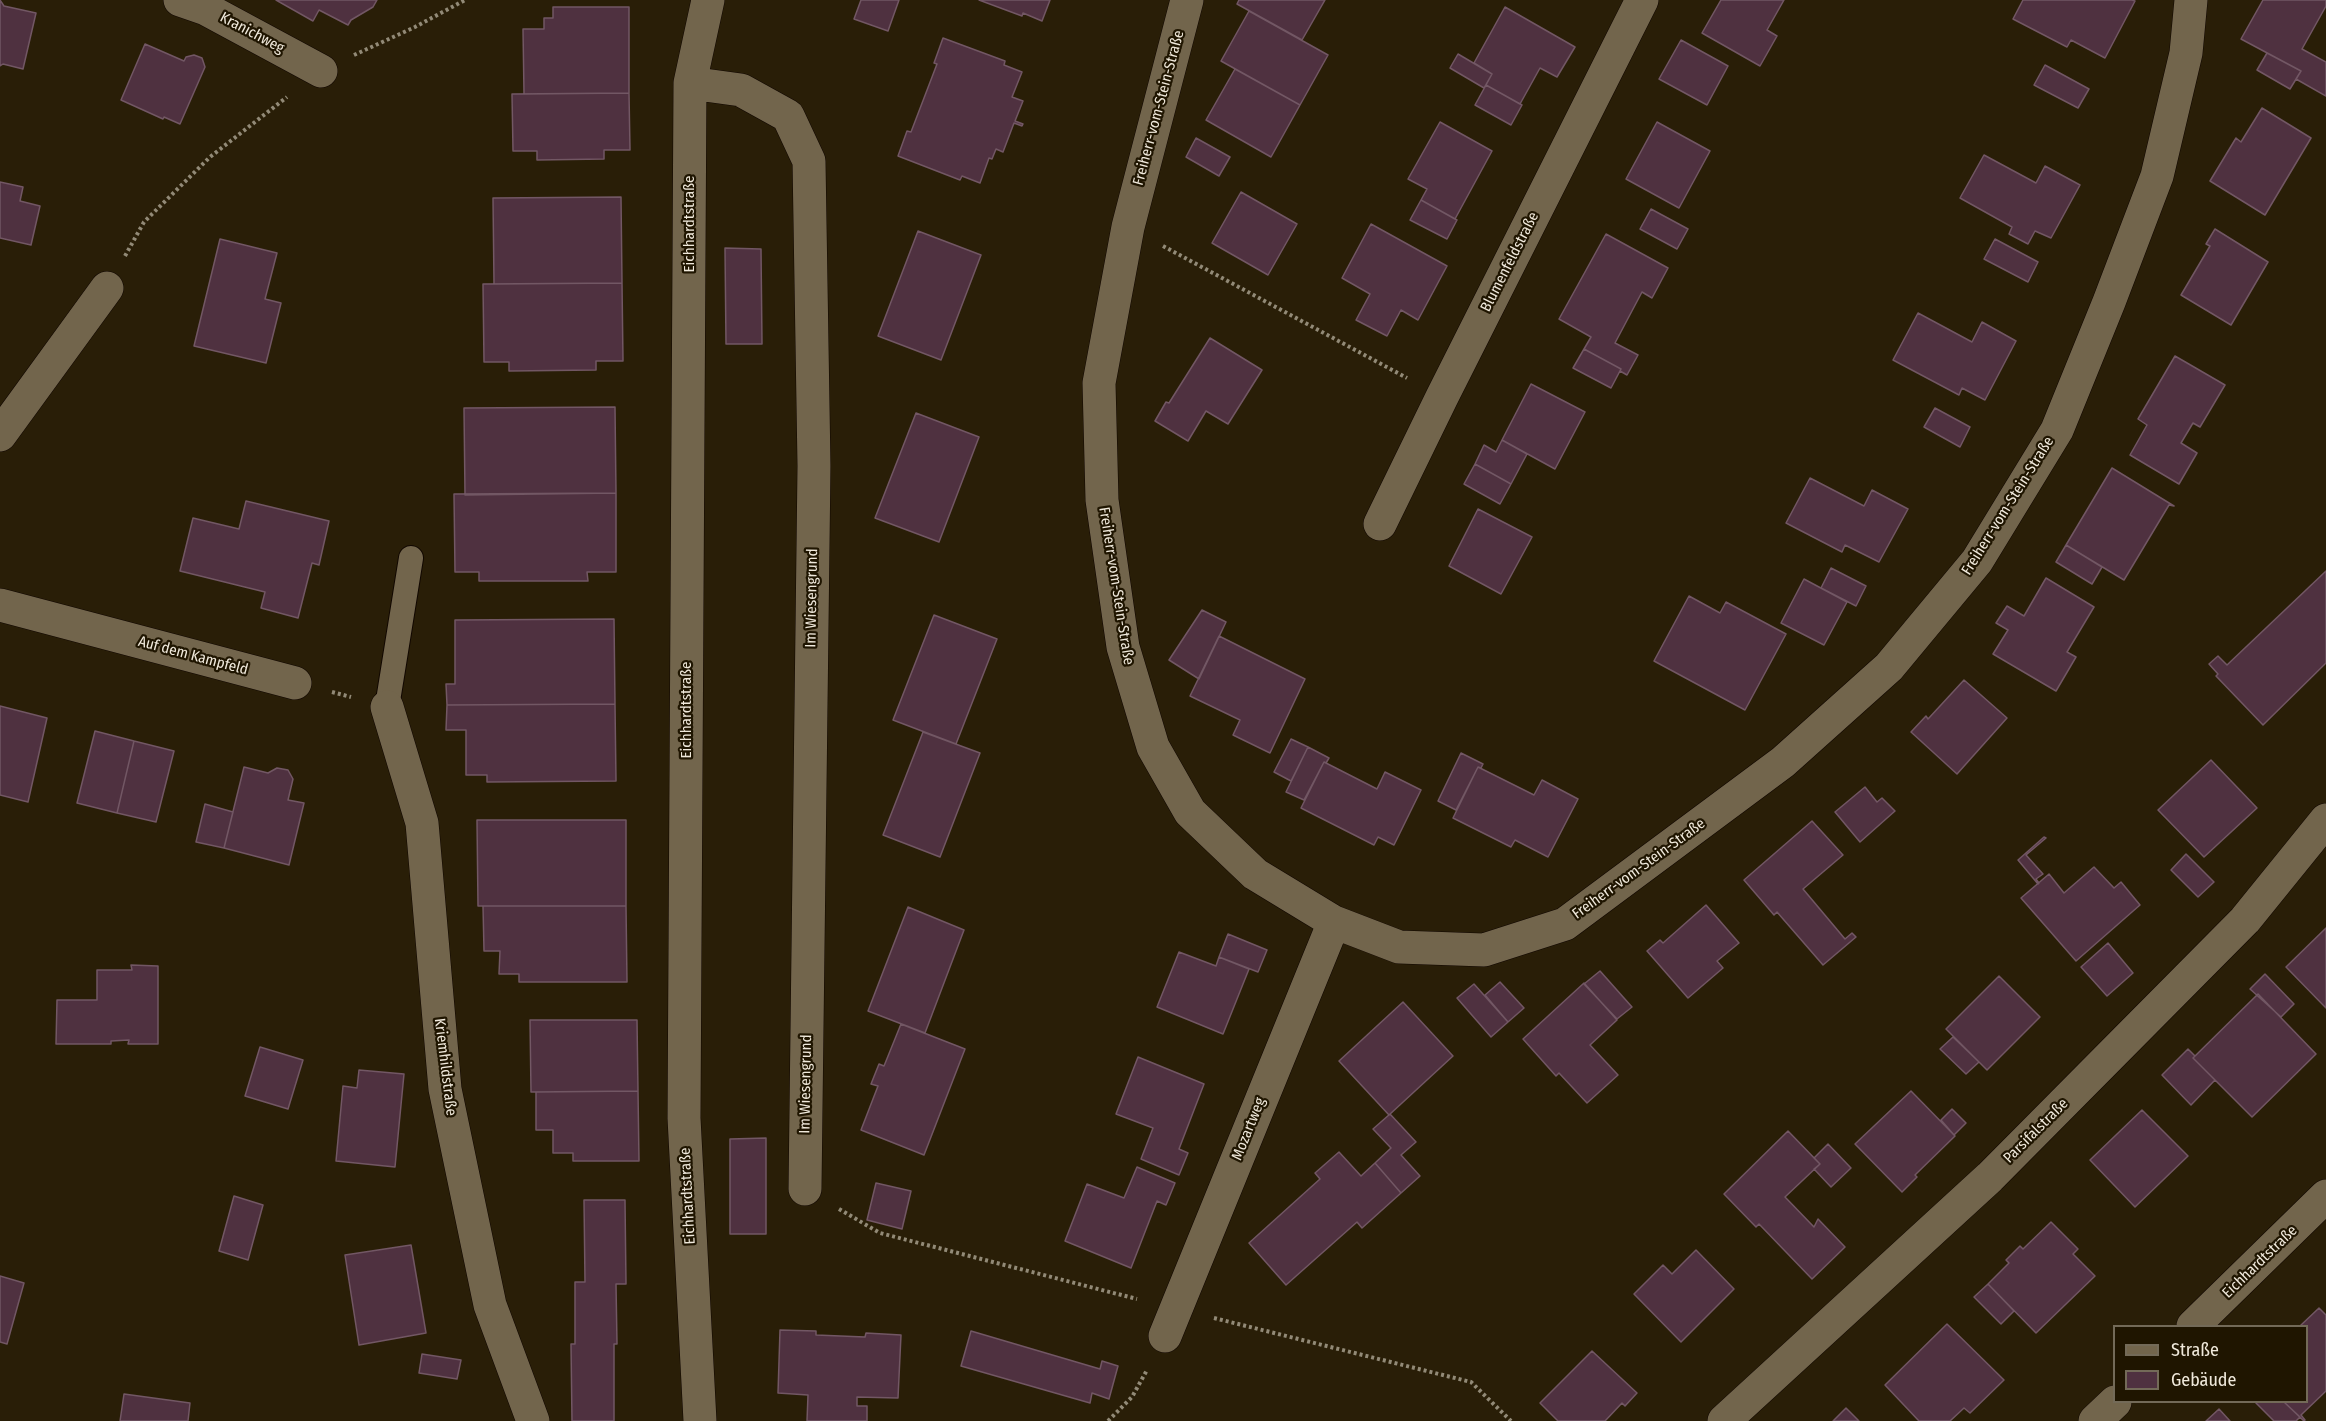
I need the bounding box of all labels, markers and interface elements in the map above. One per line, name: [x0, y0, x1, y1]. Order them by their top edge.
street label: Kranichweg: [217, 9, 287, 57]
street label: Freiherr-vom-Stein-Straße: [1130, 29, 1188, 187]
street label: Eichhardtstraße: [681, 175, 699, 273]
street label: Blumenfeldstraße: [1477, 209, 1543, 315]
street label: Freiherr-vom-Stein-Straße: [1958, 433, 2058, 579]
street label: Freiherr-vom-Stein-Straße: [1095, 506, 1137, 666]
street label: Im Wiesengrund: [802, 548, 822, 648]
street label: Auf dem Kampfeld: [136, 633, 250, 679]
street label: Eichhardtstraße: [678, 661, 696, 759]
street label: Freiherr-vom-Stein-Straße: [1569, 815, 1709, 923]
street label: Kriemhildstraße: [430, 1017, 460, 1117]
street label: Im Wiesengrund: [796, 1034, 816, 1134]
street label: Mozartweg: [1228, 1095, 1270, 1163]
street label: Parsifalstraße: [2000, 1095, 2072, 1167]
street label: Eichhardtstraße: [676, 1147, 700, 1245]
street label: Eichhardtstraße: [2219, 1222, 2301, 1302]
legend: [2113, 1325, 2308, 1403]
text: Straße: [2171, 1339, 2219, 1361]
text: Gebäude: [2171, 1369, 2236, 1391]

